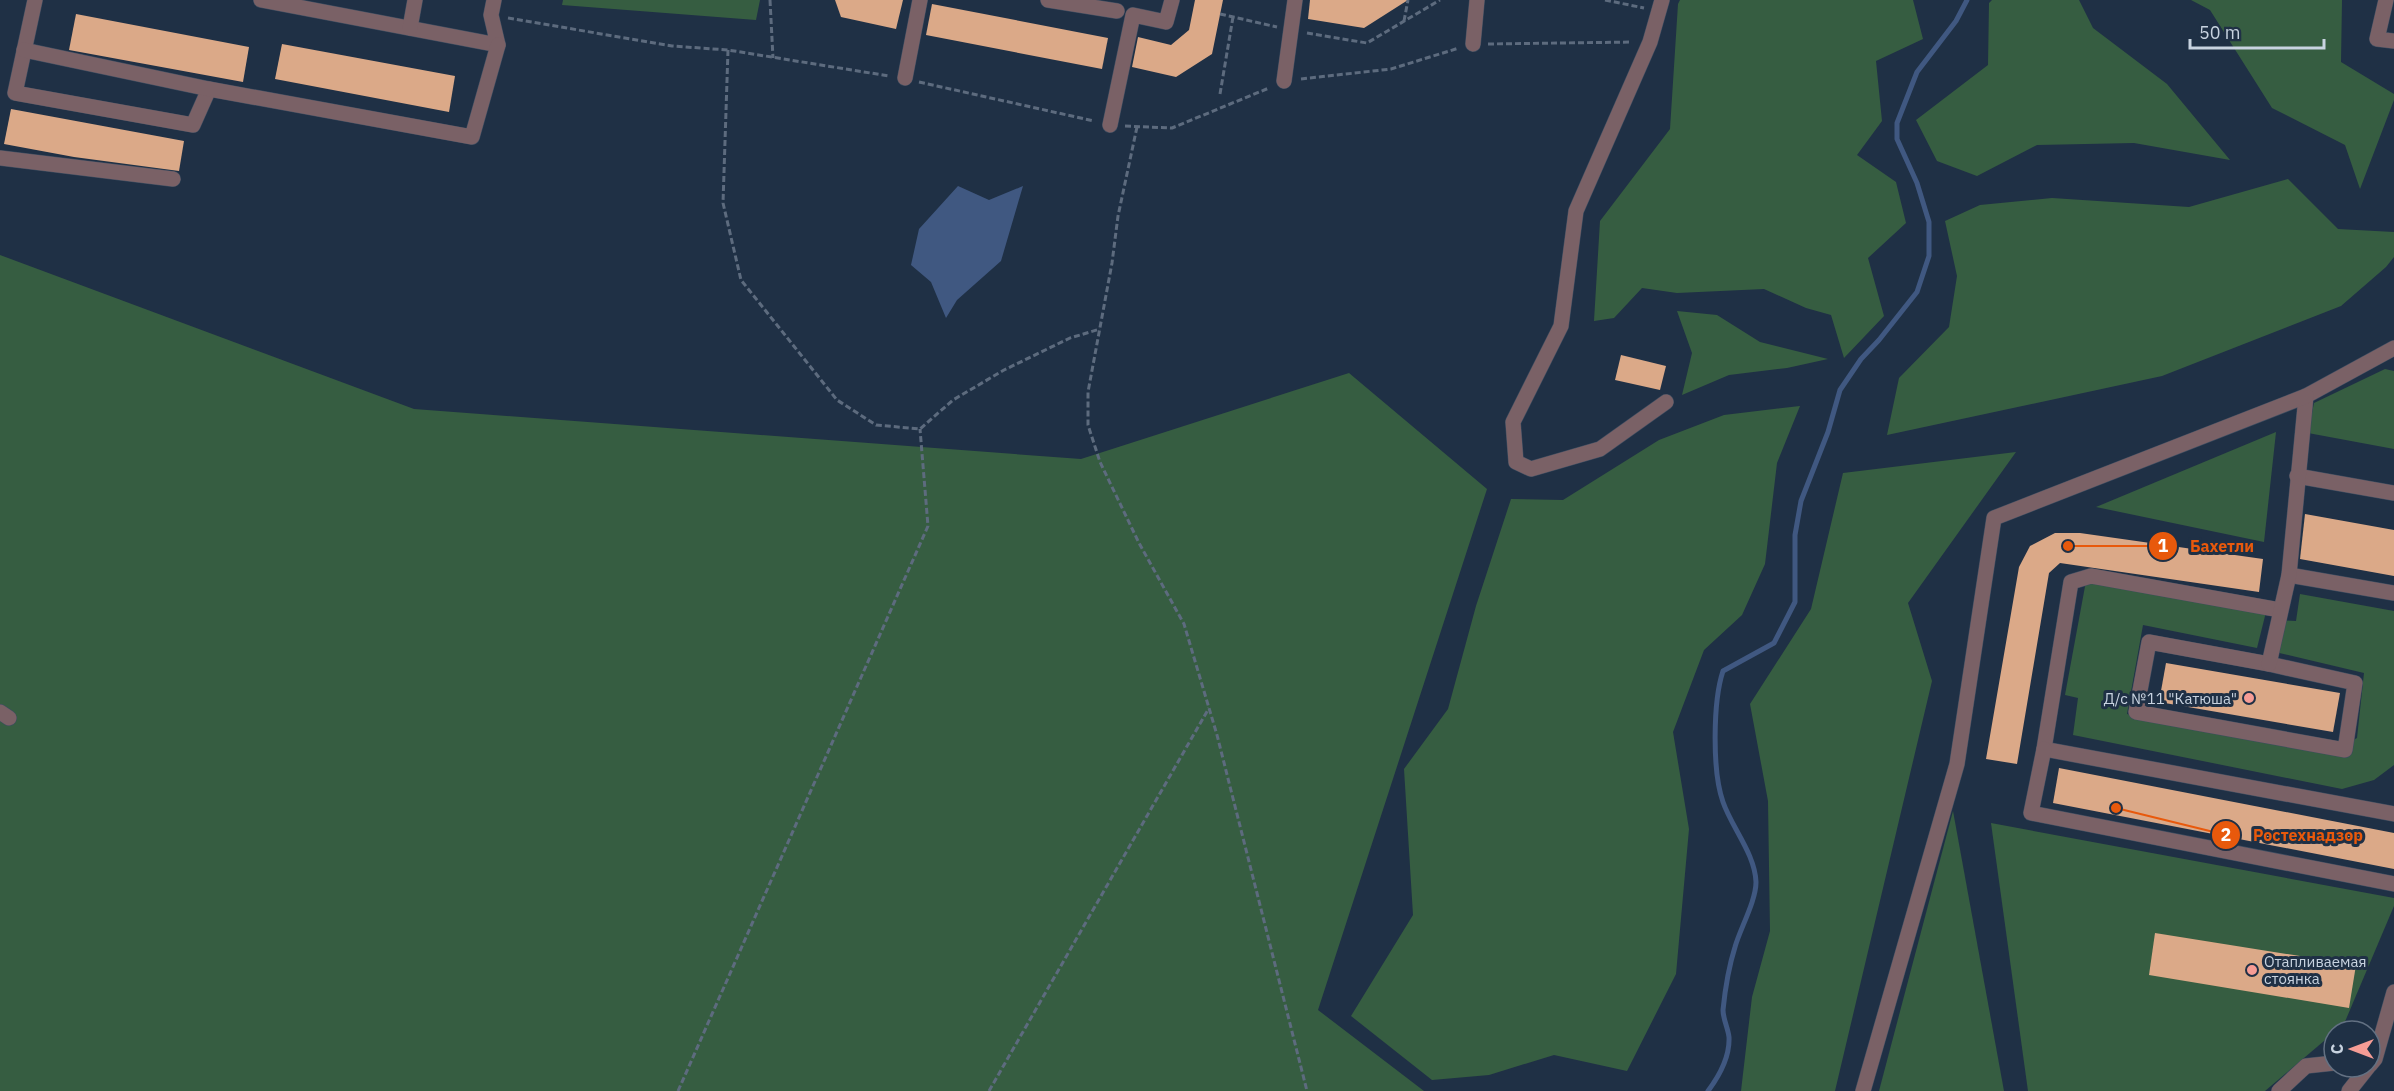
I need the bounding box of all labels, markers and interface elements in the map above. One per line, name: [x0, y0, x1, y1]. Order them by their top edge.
scale bar: [2190, 12, 2324, 50]
text: 50 m: [2199, 21, 2241, 44]
callout: Бахетли: [2148, 529, 2266, 563]
text: 1: [2158, 534, 2169, 557]
text: Бахетли: [2190, 536, 2254, 556]
place label: Д/с №11 "Катюша": [2104, 689, 2237, 708]
marker: Д/с №11 "Катюша": [2242, 691, 2256, 705]
callout: Ростехнадзор: [2211, 818, 2375, 852]
text: 2: [2221, 823, 2231, 846]
text: Ростехнадзор: [2253, 825, 2363, 845]
place label: Отапливаемая стоянка: [2264, 952, 2366, 988]
marker: Отапливаемая стоянка: [2245, 963, 2259, 977]
north arrow: [2322, 1019, 2382, 1079]
text: С: [2327, 1044, 2347, 1054]

